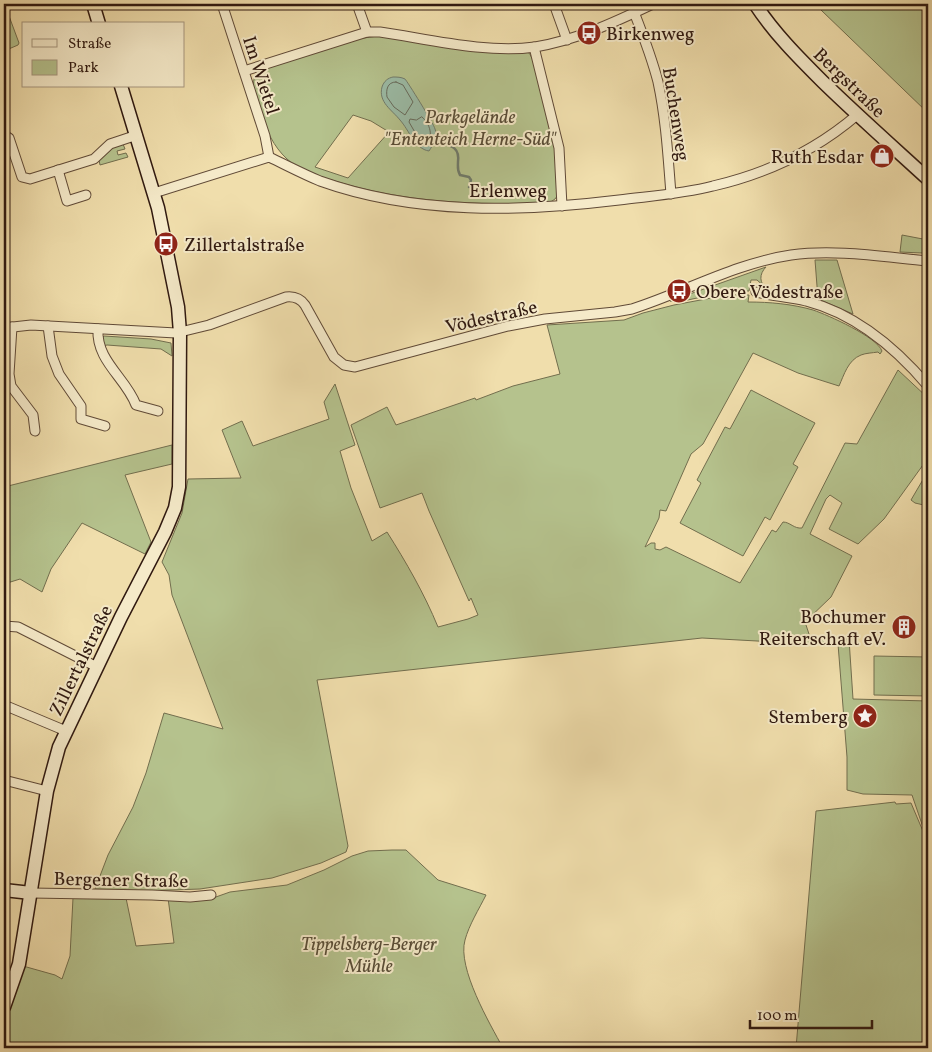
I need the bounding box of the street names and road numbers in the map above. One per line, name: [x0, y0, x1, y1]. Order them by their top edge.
street label: Im Wietel: [235, 33, 285, 119]
street label: Bergstraße: [807, 42, 890, 124]
street label: Buchenweg: [655, 66, 695, 163]
street label: Erlenweg: [469, 179, 547, 205]
street label: Vödestraße: [443, 295, 540, 341]
street label: Zillertalstraße: [44, 601, 120, 721]
street label: Bergener Straße: [53, 867, 188, 895]

